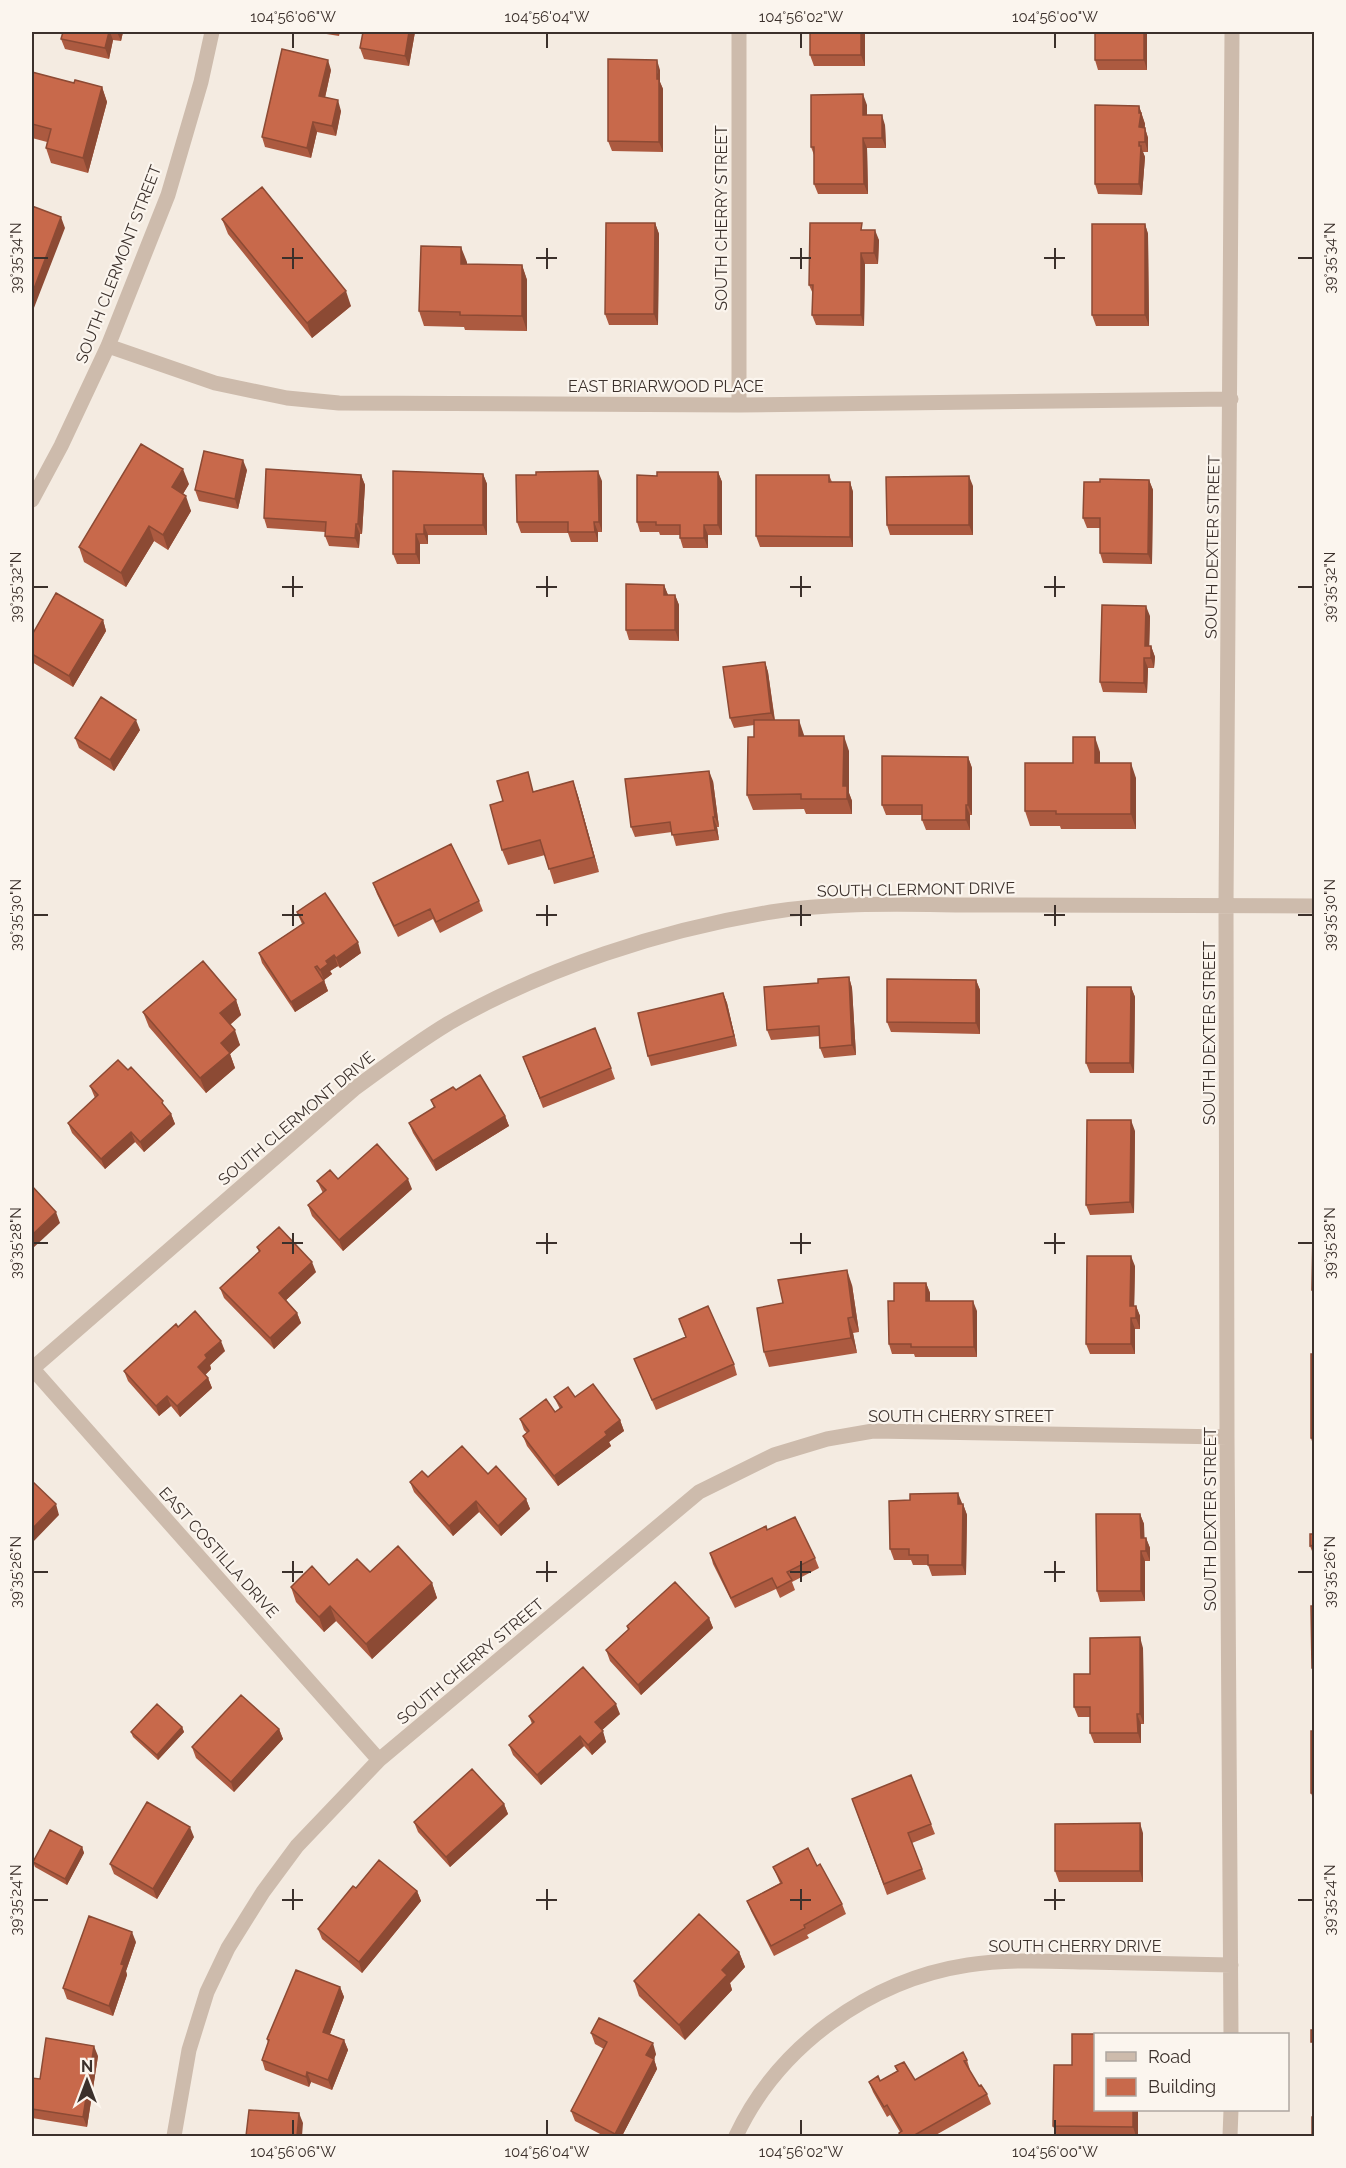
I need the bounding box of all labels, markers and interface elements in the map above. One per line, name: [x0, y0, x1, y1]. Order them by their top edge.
text: 104°56'06"W: [250, 8, 336, 26]
text: 104°56'04"W: [505, 8, 590, 26]
text: 104°56'02"W: [759, 8, 844, 26]
text: 104°56'00"W: [1012, 8, 1098, 26]
street label: SOUTH CHERRY STREET: [712, 125, 731, 311]
street label: SOUTH CLERMONT STREET: [72, 162, 165, 366]
text: 39°35'34"N: [7, 222, 25, 294]
text: 39°35'34"N: [1321, 222, 1339, 294]
street label: EAST BRIARWOOD PLACE: [568, 377, 764, 396]
street label: SOUTH DEXTER STREET: [1201, 455, 1224, 639]
text: 39°35'32"N: [7, 552, 25, 622]
text: 39°35'32"N: [1321, 552, 1339, 622]
street label: SOUTH CLERMONT DRIVE: [817, 878, 1016, 901]
text: 39°35'30"N: [7, 879, 25, 951]
text: 39°35'30"N: [1321, 879, 1339, 951]
street label: SOUTH DEXTER STREET: [1200, 941, 1219, 1125]
street label: SOUTH CLERMONT DRIVE: [214, 1047, 379, 1189]
text: 39°35'28"N: [7, 1207, 25, 1279]
text: 39°35'28"N: [1321, 1207, 1339, 1279]
street label: SOUTH CHERRY STREET: [868, 1407, 1054, 1426]
street label: SOUTH DEXTER STREET: [1201, 1427, 1220, 1611]
street label: EAST COSTILLA DRIVE: [155, 1483, 282, 1622]
text: 39°35'26"N: [7, 1536, 25, 1608]
text: 39°35'26"N: [1321, 1536, 1339, 1608]
street label: SOUTH CHERRY STREET: [393, 1594, 548, 1728]
text: 39°35'24"N: [7, 1864, 25, 1936]
text: 39°35'24"N: [1321, 1864, 1339, 1936]
street label: SOUTH CHERRY DRIVE: [989, 1937, 1162, 1956]
legend: [1094, 2033, 1289, 2111]
text: Road: [1148, 2046, 1191, 2067]
north arrow: [57, 2051, 117, 2111]
text: N: [81, 2057, 93, 2076]
text: Building: [1148, 2076, 1216, 2097]
text: 104°56'06"W: [250, 2143, 336, 2161]
text: 104°56'04"W: [505, 2143, 590, 2161]
text: 104°56'02"W: [759, 2143, 844, 2161]
text: 104°56'00"W: [1012, 2143, 1098, 2161]

